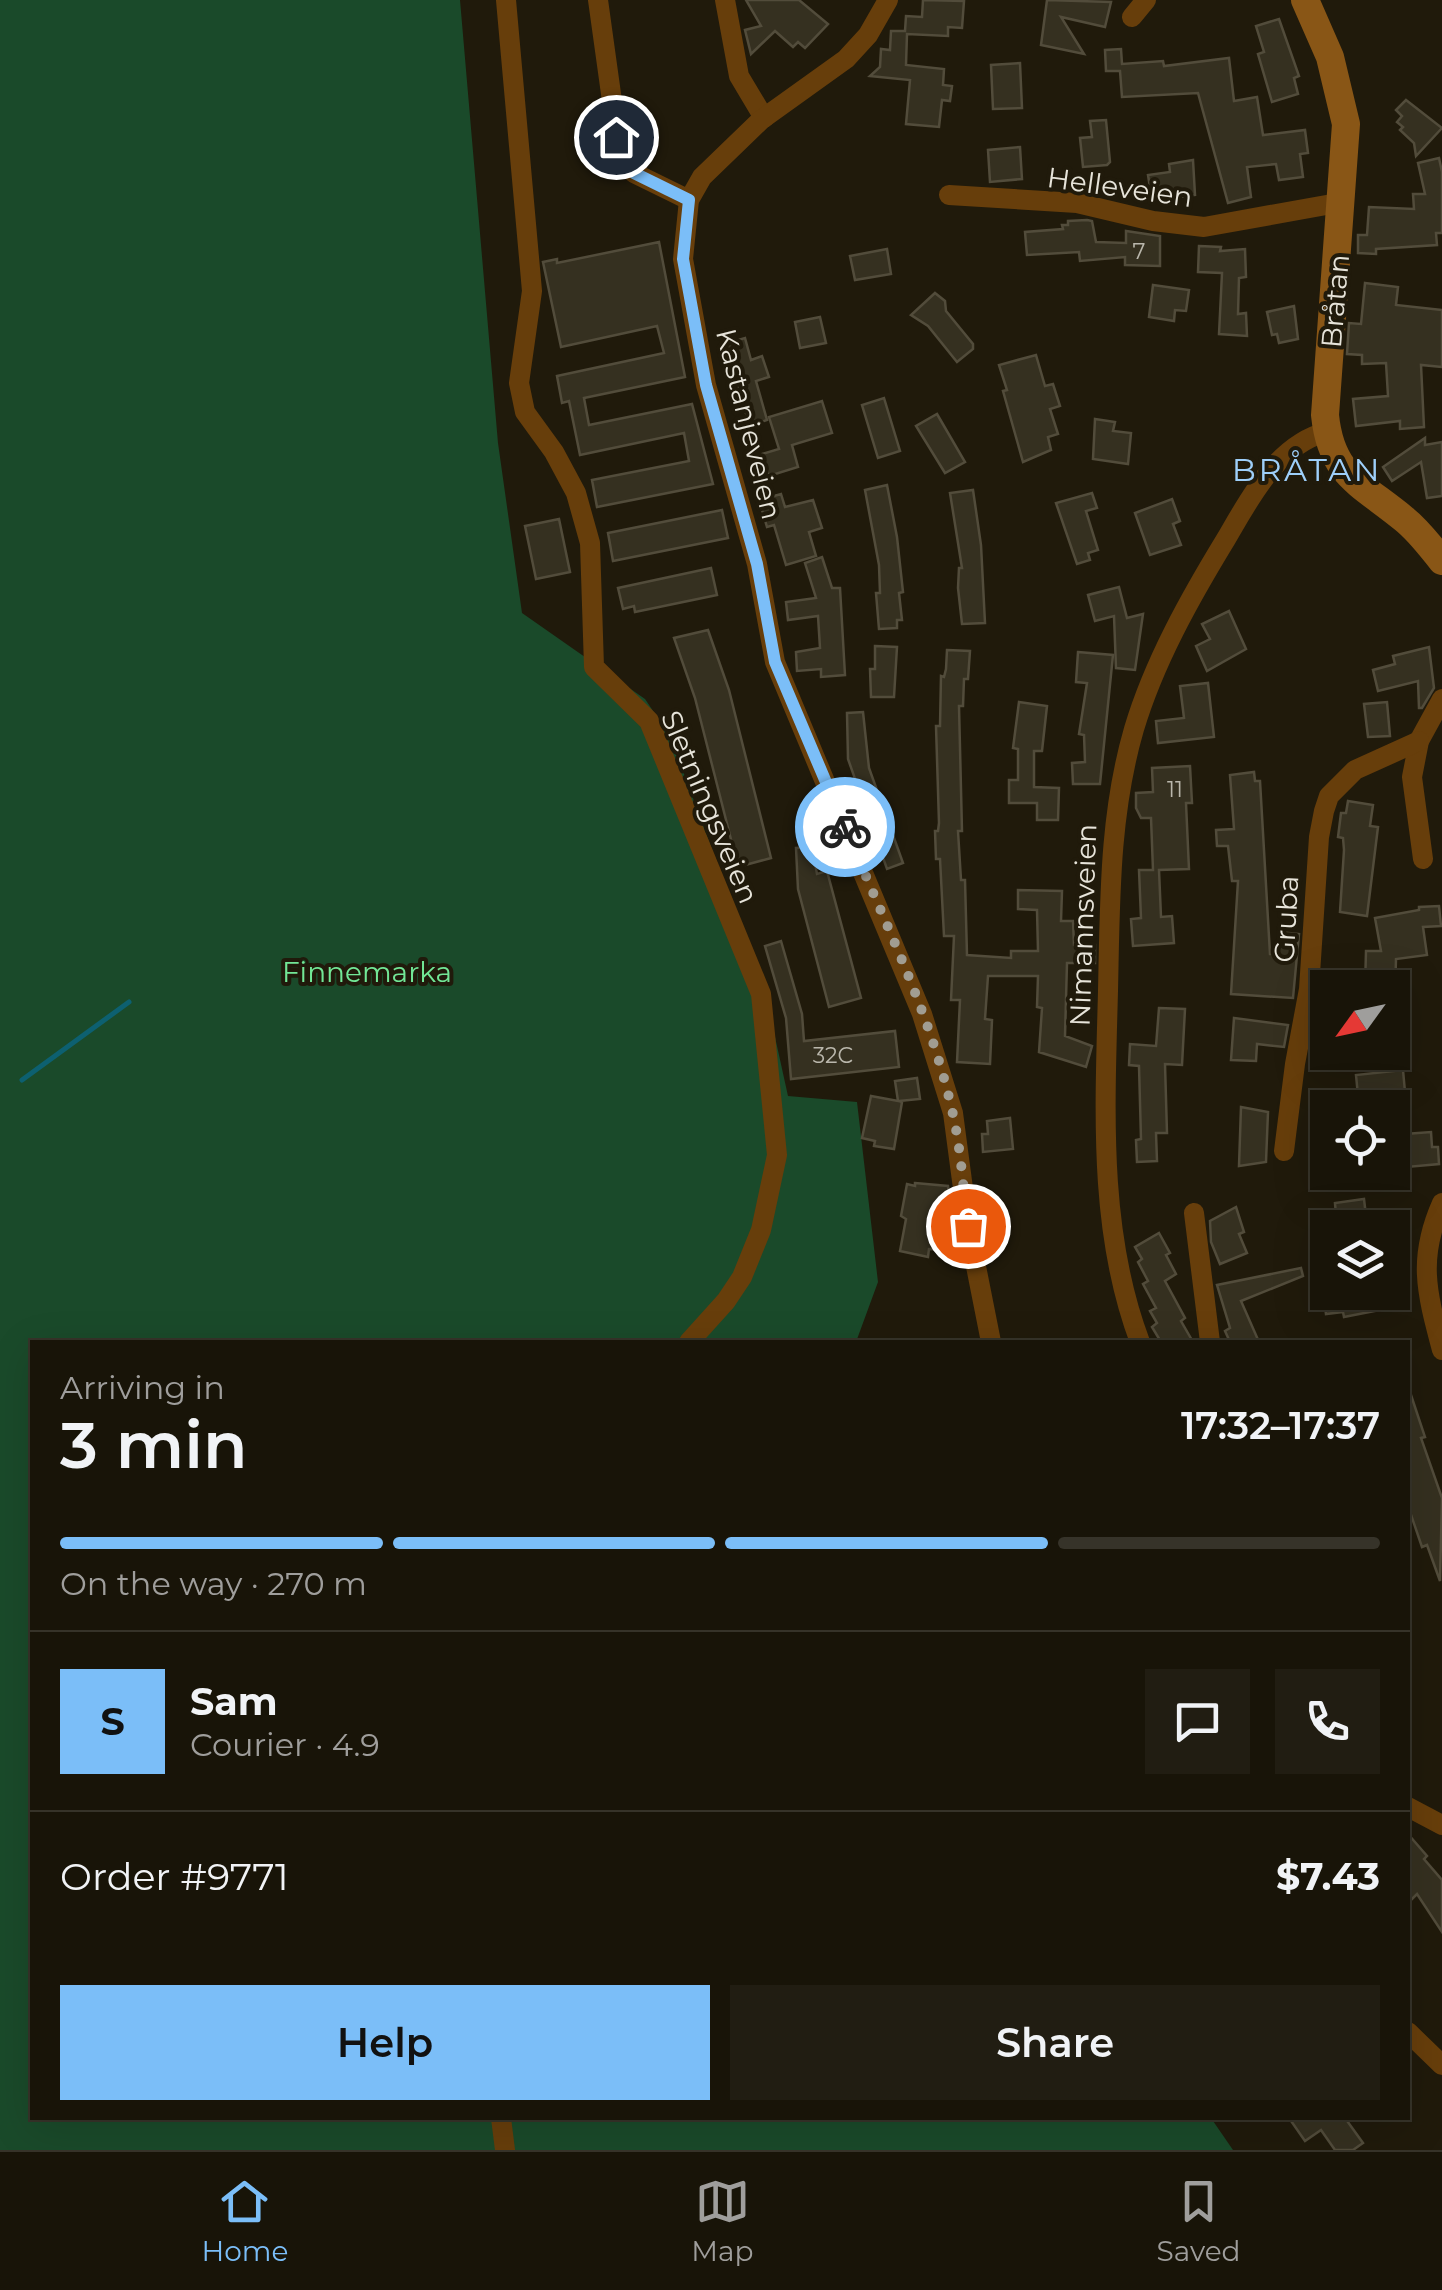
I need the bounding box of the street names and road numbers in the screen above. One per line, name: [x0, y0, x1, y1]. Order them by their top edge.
street label: Helleveien: [1045, 160, 1195, 214]
street label: Bråtan: [1314, 253, 1356, 349]
street label: Kastanjeveien: [709, 325, 789, 523]
street label: Sletningsveien: [654, 706, 766, 908]
street label: Nimannsveien: [1062, 823, 1104, 1027]
street label: Gruba: [1267, 875, 1305, 963]

